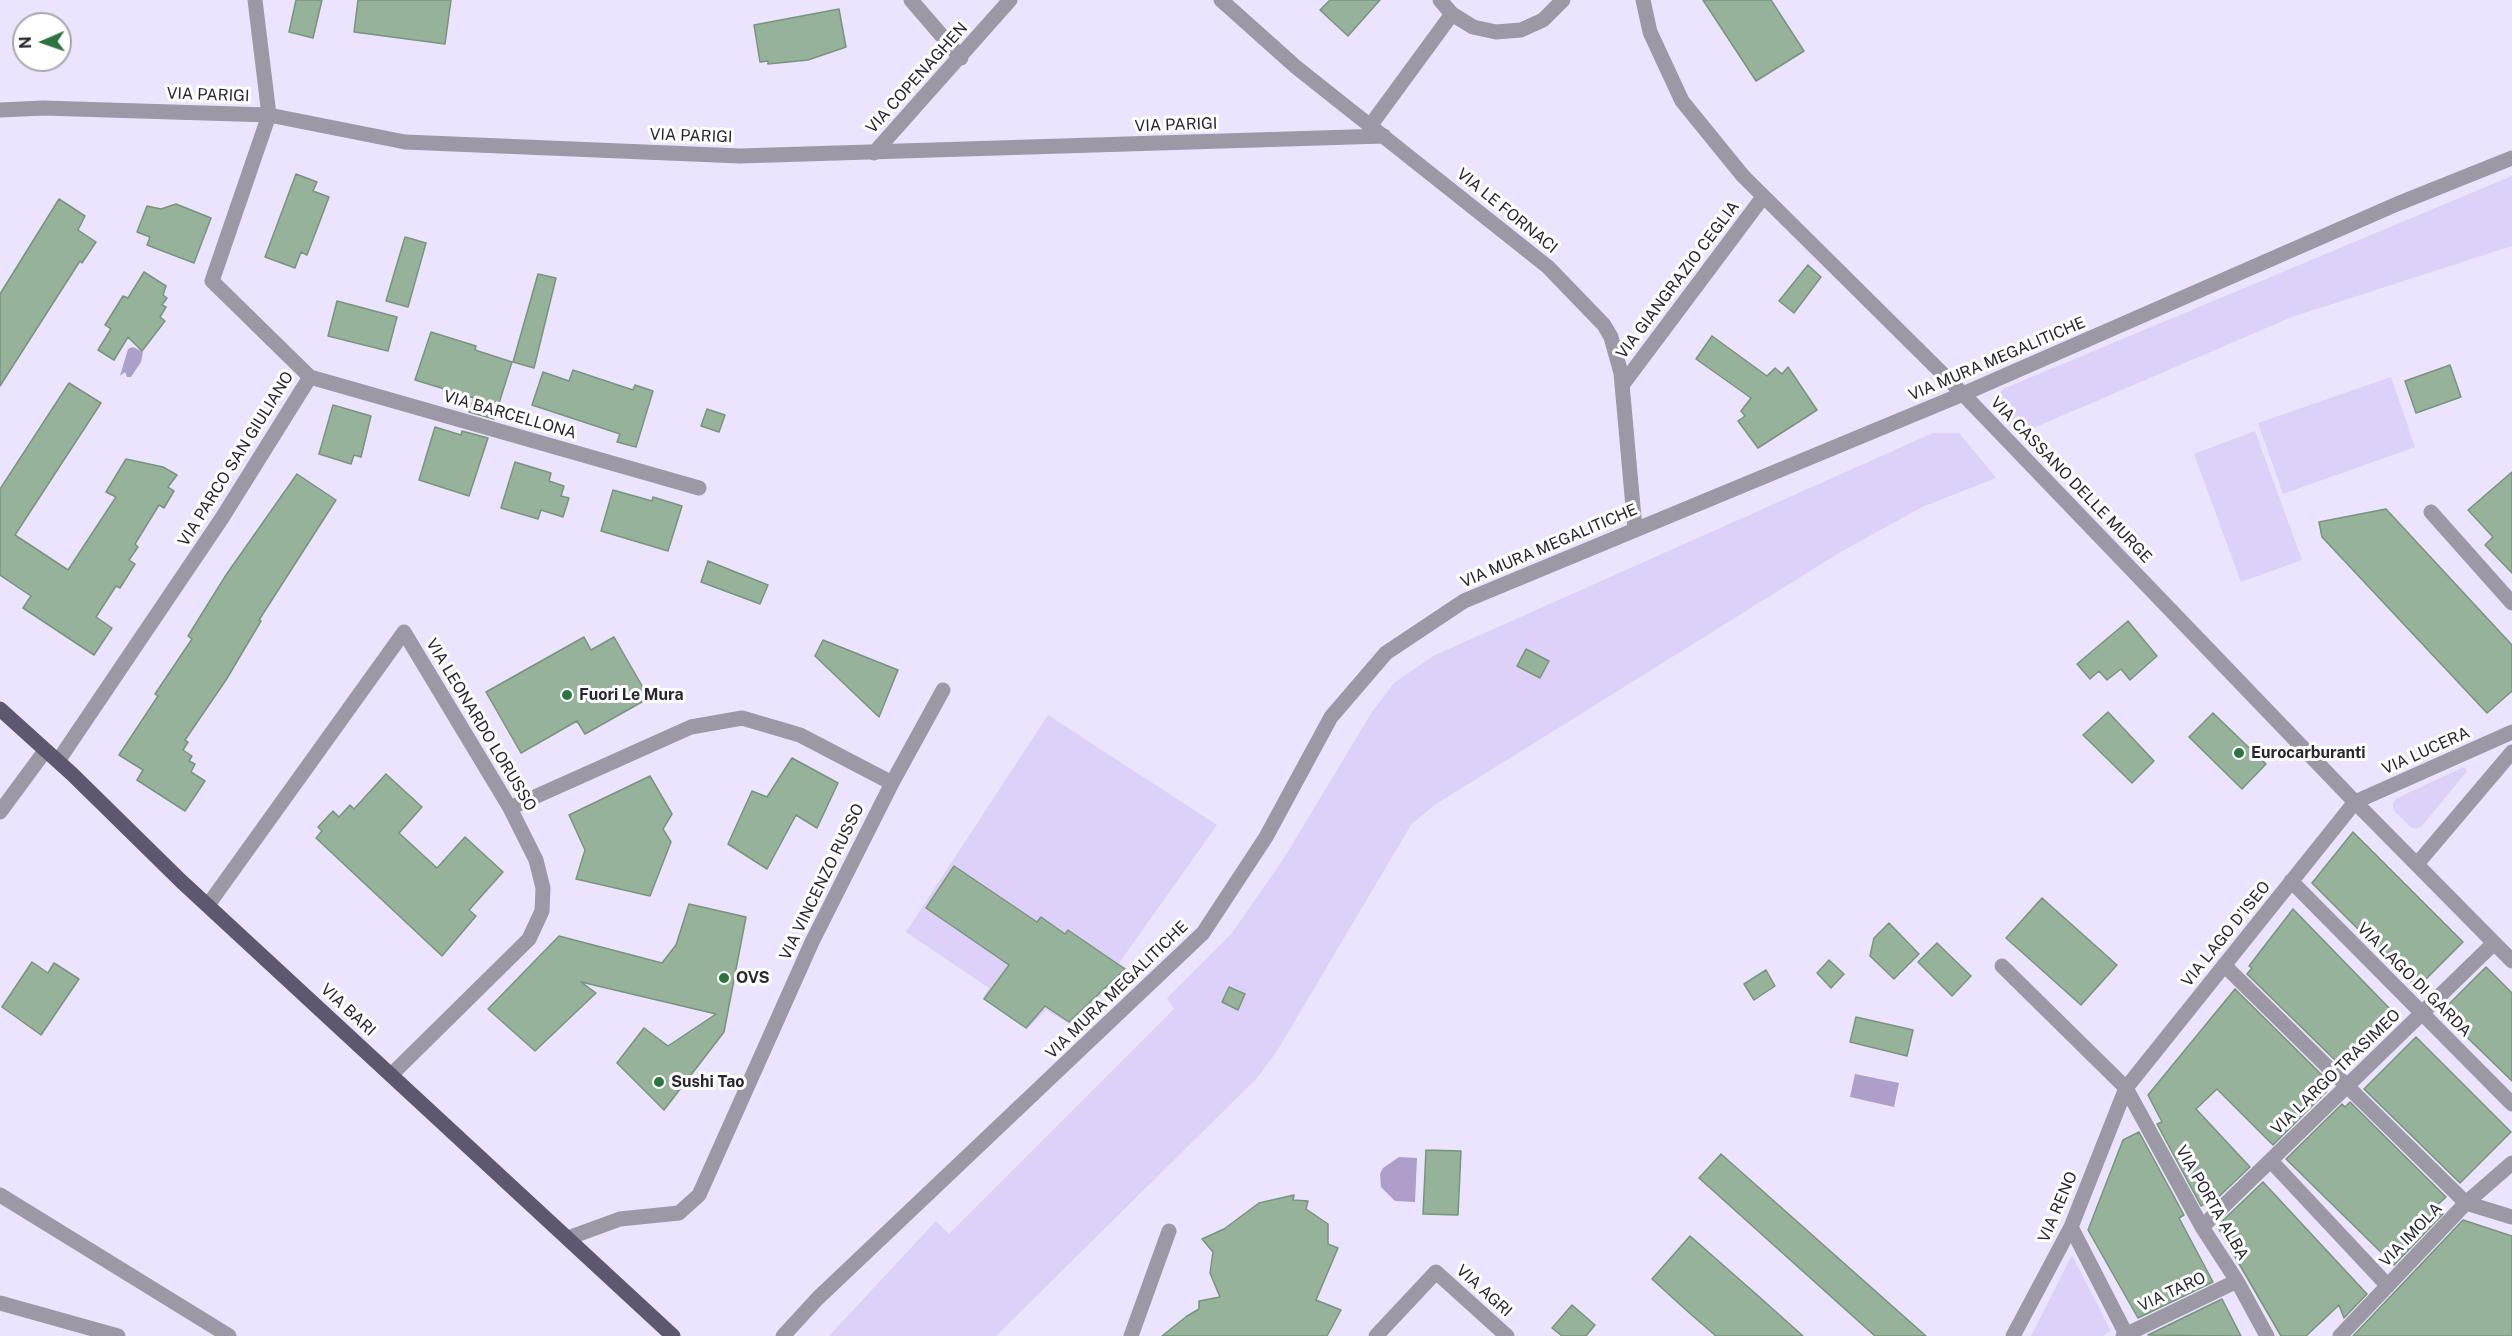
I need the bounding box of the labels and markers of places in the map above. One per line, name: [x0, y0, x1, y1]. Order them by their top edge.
place label: Fuori Le Mura: [579, 685, 684, 705]
marker: Fuori Le Mura: [560, 688, 574, 702]
place label: Eurocarburanti: [2251, 743, 2366, 763]
marker: Eurocarburanti: [2232, 746, 2246, 760]
place label: OVS: [736, 968, 770, 988]
marker: OVS: [717, 971, 731, 985]
place label: Sushi Tao: [671, 1072, 745, 1092]
marker: Sushi Tao: [652, 1075, 666, 1089]

